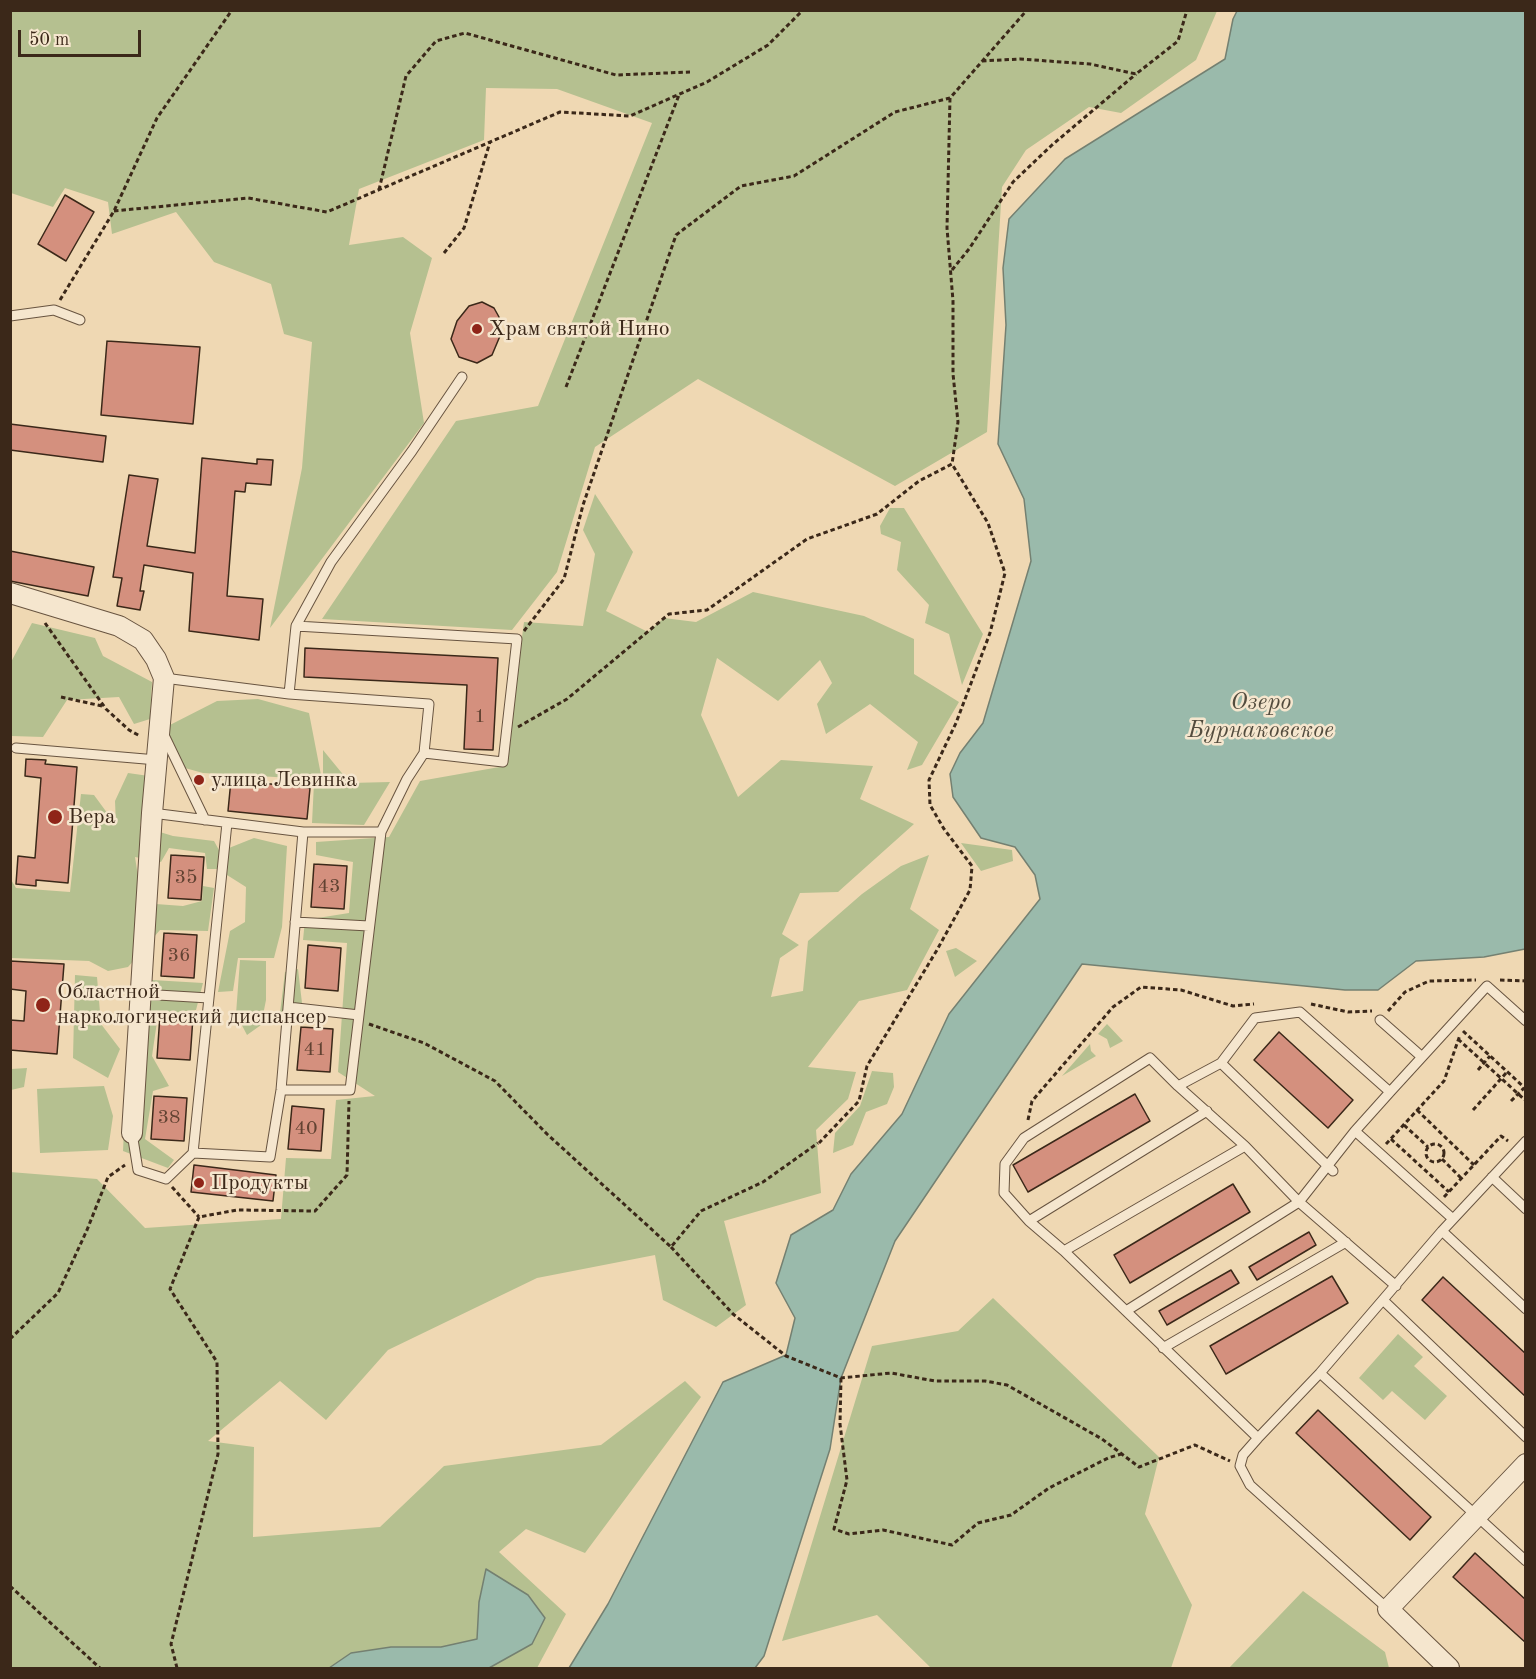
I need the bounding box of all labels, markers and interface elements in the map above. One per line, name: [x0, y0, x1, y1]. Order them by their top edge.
scale bar: [21, 18, 144, 56]
text: 50 m: [29, 31, 69, 49]
place label: Храм святой Нино: [489, 316, 670, 342]
marker: Храм святой Нино: [470, 322, 484, 336]
water label: Озеро Бурнаковское: [1188, 689, 1334, 745]
house number: 1: [474, 705, 486, 729]
place label: улица Левинка: [211, 767, 357, 793]
marker: улица Левинка: [192, 773, 206, 787]
place label: Вера: [68, 804, 116, 830]
marker: Вера: [46, 808, 64, 826]
house number: 35: [174, 866, 198, 890]
house number: 43: [317, 875, 341, 899]
house number: 36: [167, 944, 191, 968]
place label: Областной наркологический диспансер: [57, 979, 327, 1030]
marker: Областной наркологический диспансер: [34, 996, 52, 1014]
house number: 41: [303, 1038, 327, 1062]
house number: 38: [157, 1106, 181, 1130]
house number: 40: [294, 1117, 318, 1141]
place label: Продукты: [211, 1170, 308, 1196]
marker: Продукты: [192, 1176, 206, 1190]

